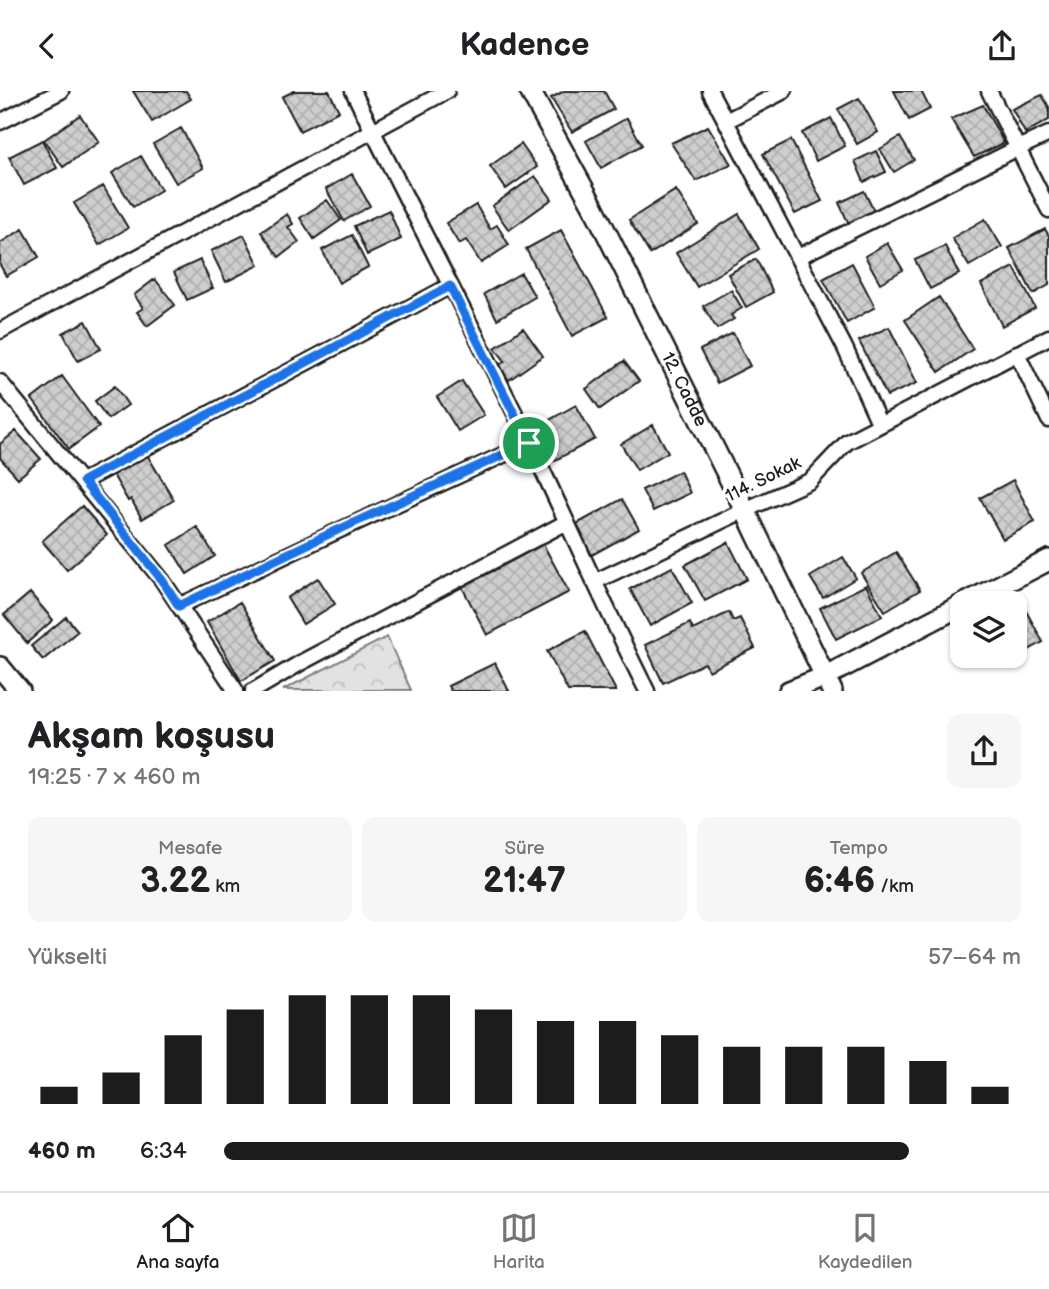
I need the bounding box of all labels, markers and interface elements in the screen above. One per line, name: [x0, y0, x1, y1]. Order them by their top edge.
text: Kadence: [460, 26, 589, 65]
icon: back: [28, 27, 66, 65]
icon: share: [983, 27, 1021, 65]
street label: 12. Cadde: [657, 349, 712, 430]
pin: [499, 413, 559, 473]
icon: arrive: [510, 424, 548, 462]
street label: 114. Sokak: [722, 452, 805, 507]
map controls: [950, 591, 1027, 668]
button: layers: [950, 591, 1027, 668]
text: Akşam koşusu: [28, 714, 275, 759]
button: share: [947, 714, 1021, 788]
text: 19:25 · 7 × 460 m: [28, 763, 200, 791]
text: Mesafe: [158, 837, 222, 860]
text: Süre: [505, 837, 544, 860]
text: Tempo: [830, 837, 888, 860]
text: 3.22: [140, 860, 210, 903]
text: 21:47: [483, 860, 566, 903]
text: 6:46: [804, 860, 875, 903]
text: km: [210, 875, 240, 898]
text: /km: [875, 875, 914, 898]
text: Yükselti: [28, 943, 107, 971]
text: 57–64 m: [928, 943, 1021, 971]
text: 460 m: [28, 1137, 96, 1165]
text: 6:34: [140, 1137, 187, 1165]
tab: Ana sayfa: [137, 1209, 219, 1274]
tab: Harita: [493, 1209, 545, 1274]
tab: Kaydedilen: [818, 1209, 912, 1274]

